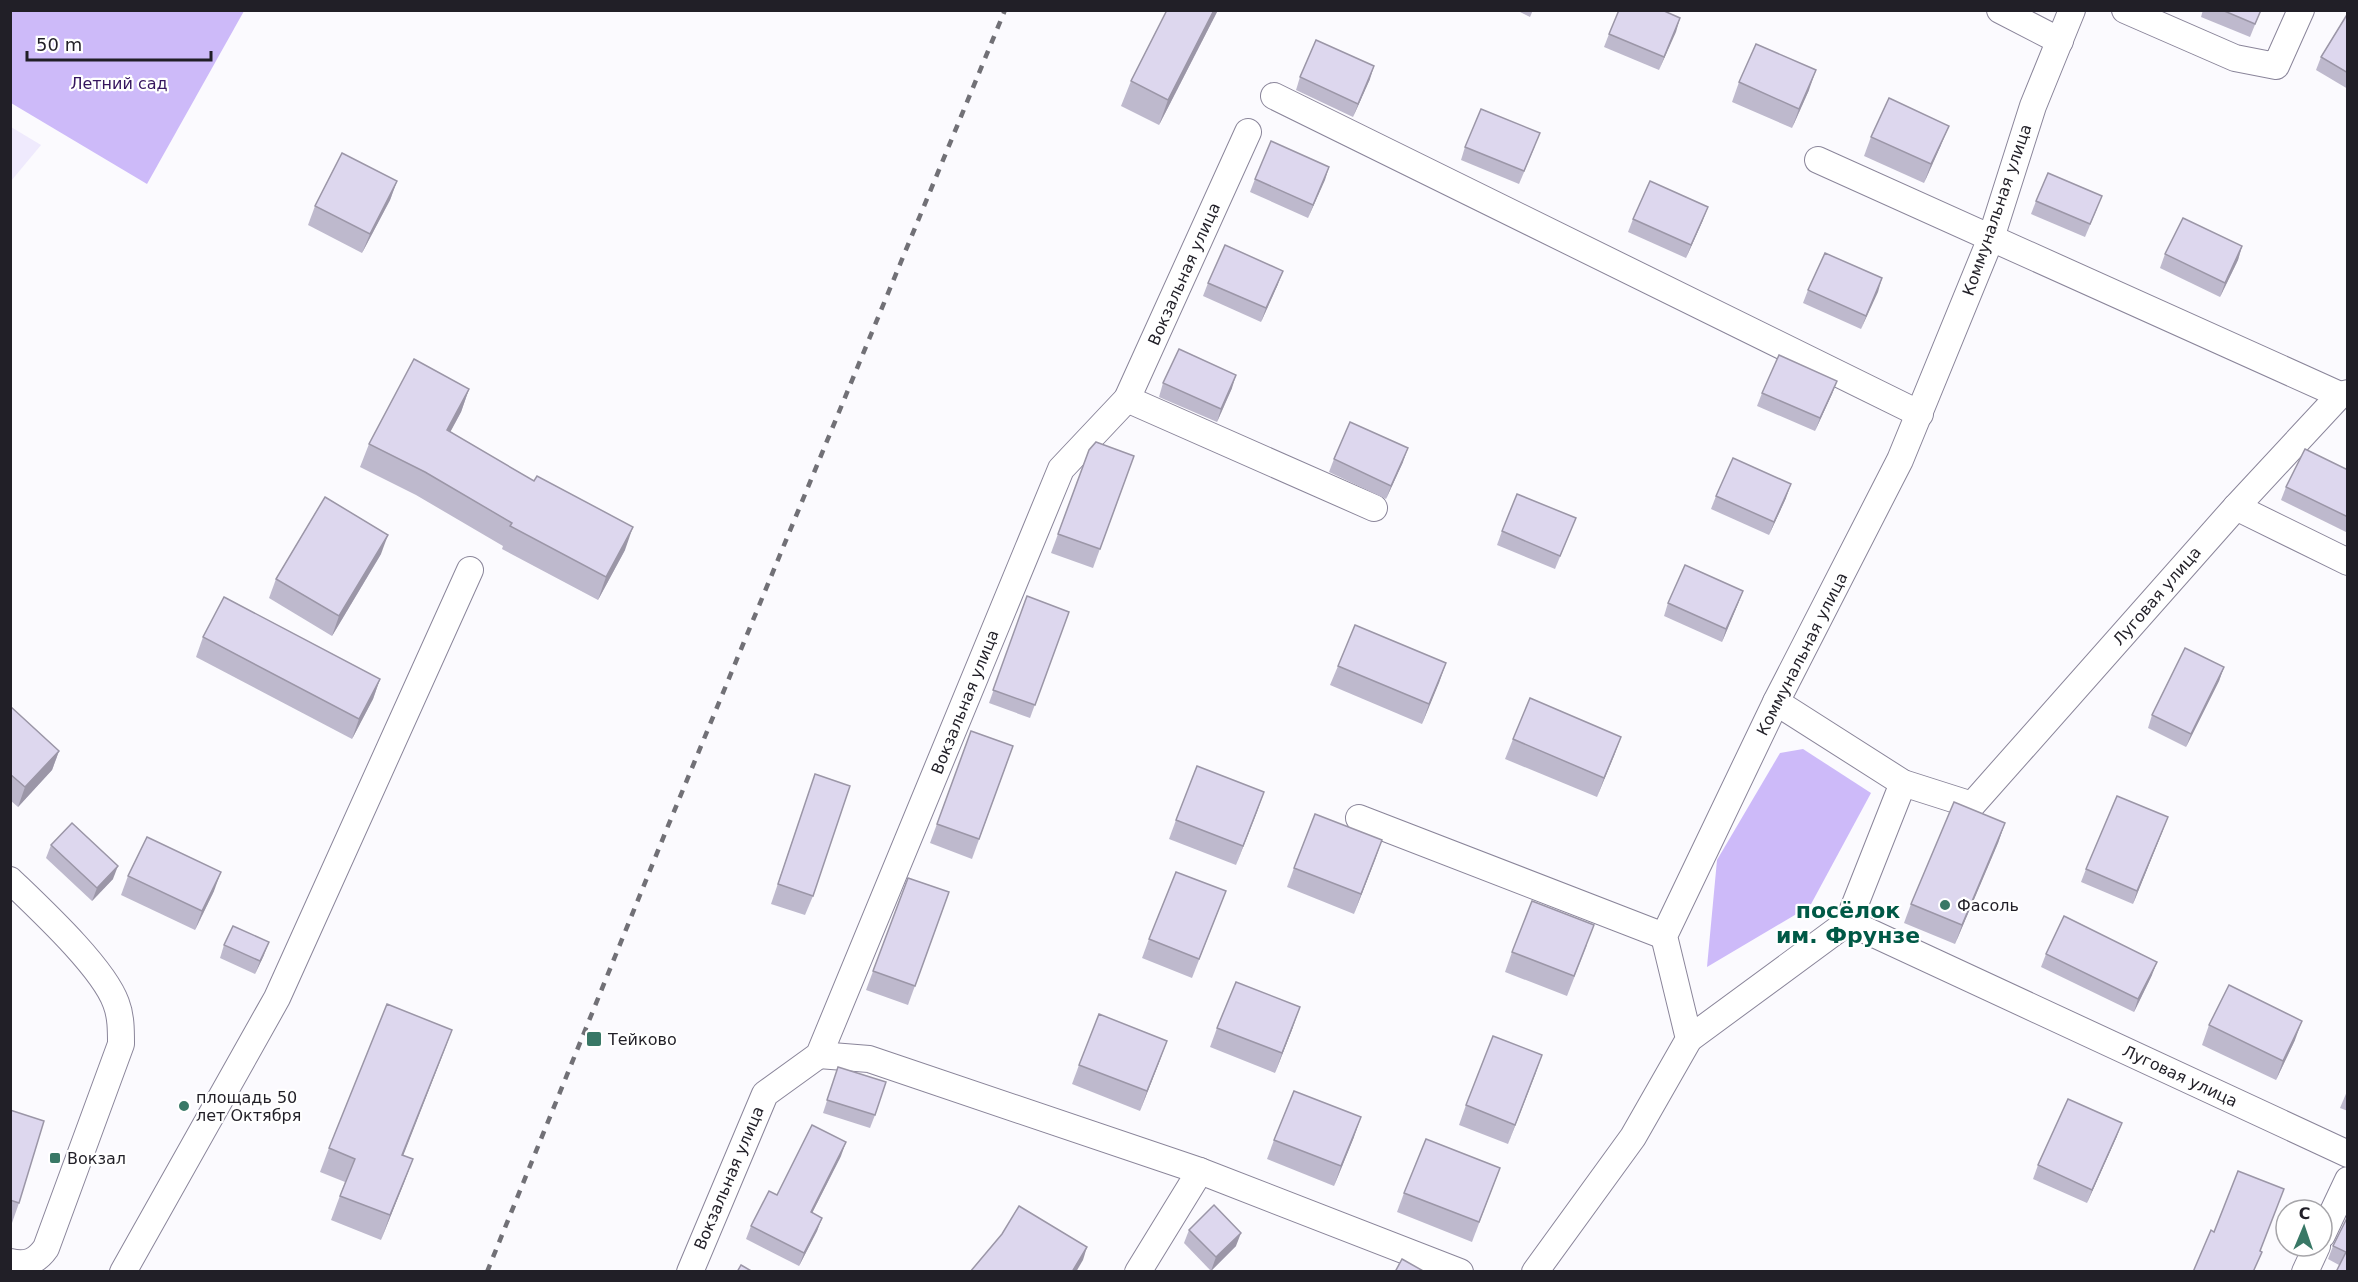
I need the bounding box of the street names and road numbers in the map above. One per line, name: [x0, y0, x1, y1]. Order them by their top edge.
street label: Коммунальная улица: [1959, 122, 2035, 298]
street label: Вокзальная улица: [1144, 200, 1224, 348]
street label: Луговая улица: [2109, 543, 2205, 649]
street label: Коммунальная улица: [1753, 569, 1851, 739]
street label: Вокзальная улица: [927, 627, 1003, 777]
street label: Луговая улица: [2120, 1041, 2240, 1111]
street label: Вокзальная улица: [690, 1103, 768, 1253]

